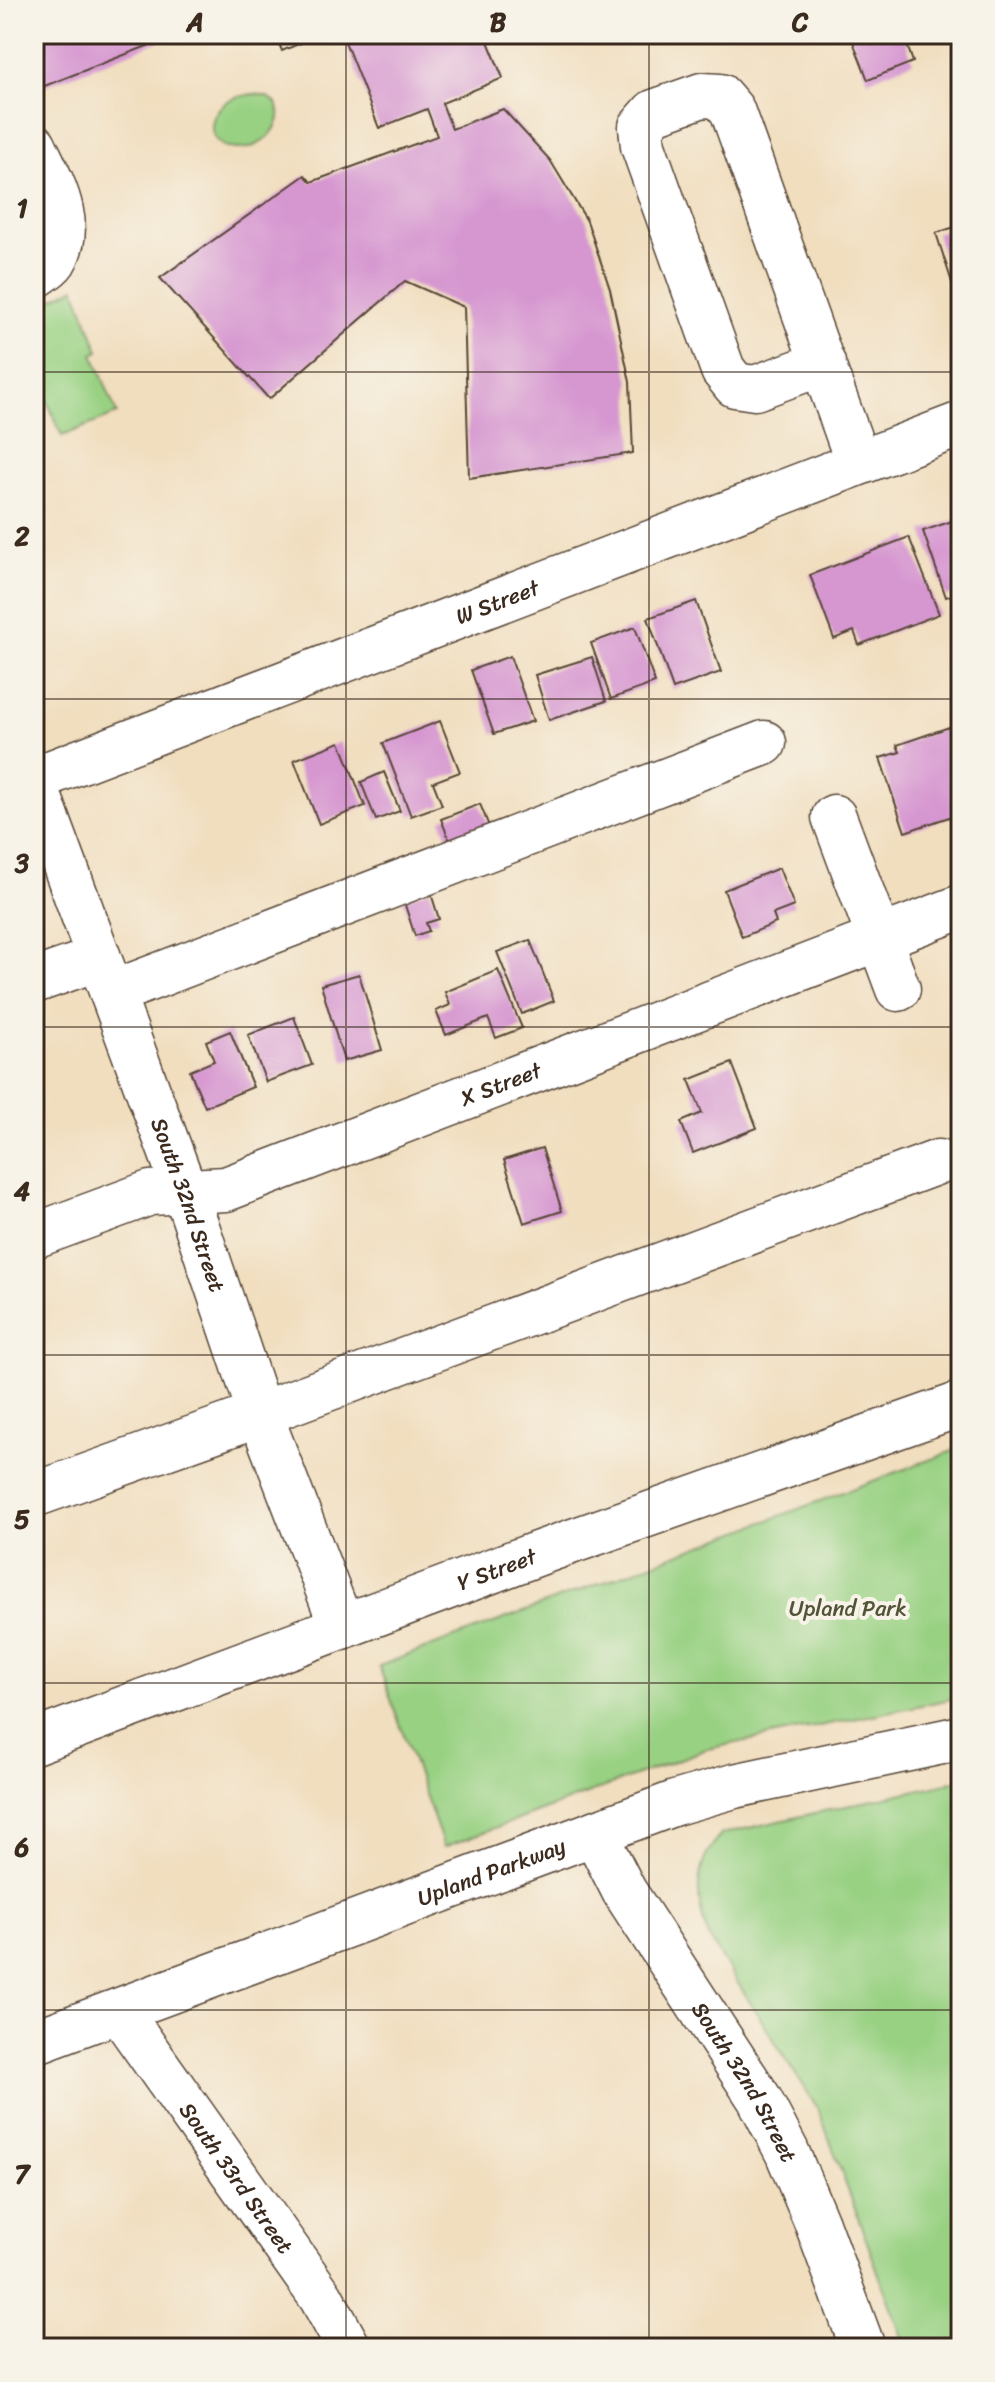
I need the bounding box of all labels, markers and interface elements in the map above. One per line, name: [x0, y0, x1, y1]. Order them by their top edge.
text: A: [185, 0, 204, 45]
text: B: [490, 0, 507, 45]
text: C: [791, 0, 809, 45]
text: 1: [16, 185, 28, 231]
text: 2: [13, 513, 30, 559]
street label: W Street: [450, 568, 546, 635]
text: 3: [14, 840, 30, 886]
street label: X Street: [453, 1050, 548, 1117]
street label: South 32nd Street: [140, 1112, 237, 1297]
text: 4: [14, 1168, 30, 1214]
text: 5: [14, 1496, 30, 1542]
street label: Y Street: [451, 1536, 543, 1602]
park label: Upland Park: [789, 1589, 907, 1628]
text: 6: [14, 1824, 30, 1870]
street label: Upland Parkway: [412, 1826, 572, 1917]
street label: South 32nd Street: [681, 1993, 809, 2169]
street label: South 33rd Street: [169, 2093, 304, 2262]
text: 7: [15, 2151, 32, 2197]

